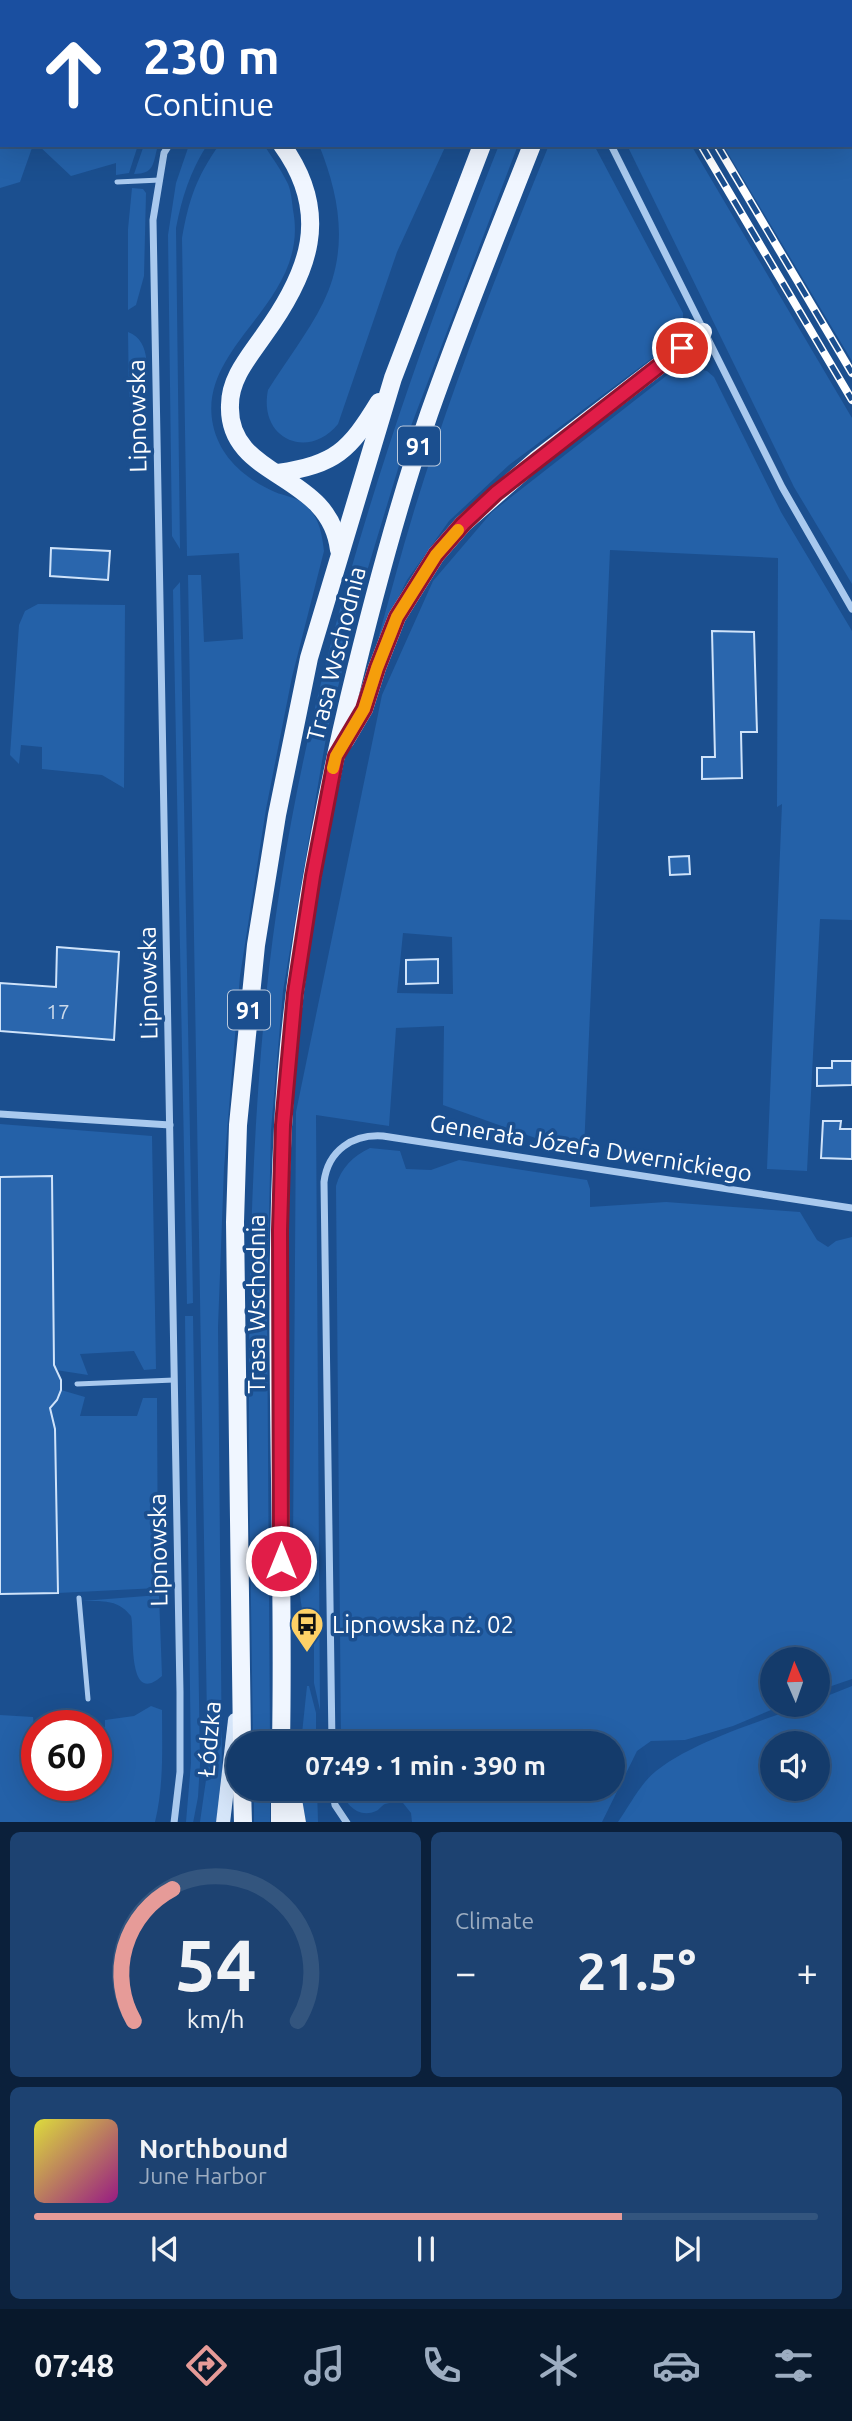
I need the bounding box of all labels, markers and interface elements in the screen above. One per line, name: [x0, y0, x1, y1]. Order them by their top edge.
icon: ahead: [28, 28, 119, 119]
text: 230 m: [143, 28, 280, 83]
text: Continue: [143, 86, 274, 122]
pin: [652, 318, 712, 378]
icon: arrive: [663, 329, 701, 367]
street label: Lipnowska: [123, 359, 151, 473]
road number: 91: [398, 426, 440, 466]
street label: Trasa Wschodnia: [301, 564, 371, 744]
street label: Lipnowska: [134, 926, 162, 1040]
road number: 91: [228, 990, 270, 1030]
house number: 17: [46, 999, 70, 1023]
street label: Generała Józefa Dwernickiego: [428, 1109, 754, 1187]
street label: Trasa Wschodnia: [243, 1214, 270, 1394]
street label: Lipnowska: [144, 1493, 172, 1607]
position arrow: [244, 1524, 318, 1598]
bus stop icon: Lipnowska nż. 02: [288, 1605, 326, 1654]
place label: Lipnowska nż. 02: [332, 1611, 514, 1638]
north arrow: [760, 1647, 830, 1717]
map controls: [760, 1647, 830, 1801]
street label: Łódzka: [192, 1700, 226, 1778]
speed limit sign: 60: [21, 1710, 112, 1801]
button: sound: [760, 1731, 830, 1801]
text: 07:49 · 1 min · 390 m: [305, 1751, 546, 1780]
text: Climate: [455, 1908, 534, 1933]
text: 54: [174, 1923, 257, 2005]
text: 21.5°: [577, 1942, 696, 2000]
text: −: [455, 1951, 476, 1993]
text: +: [797, 1951, 818, 1993]
text: km/h: [187, 2004, 244, 2032]
text: Northbound: [139, 2134, 288, 2163]
text: June Harbor: [139, 2163, 267, 2188]
icon: previous: [146, 2230, 184, 2268]
icon: pause: [407, 2230, 445, 2268]
icon: next: [668, 2230, 706, 2268]
icon: directions: [182, 2341, 231, 2390]
icon: music: [300, 2341, 349, 2390]
icon: phone: [417, 2341, 466, 2390]
icon: climate: [534, 2341, 583, 2390]
icon: car: [652, 2341, 701, 2390]
icon: filters: [769, 2341, 818, 2390]
text: 07:48: [34, 2347, 114, 2383]

